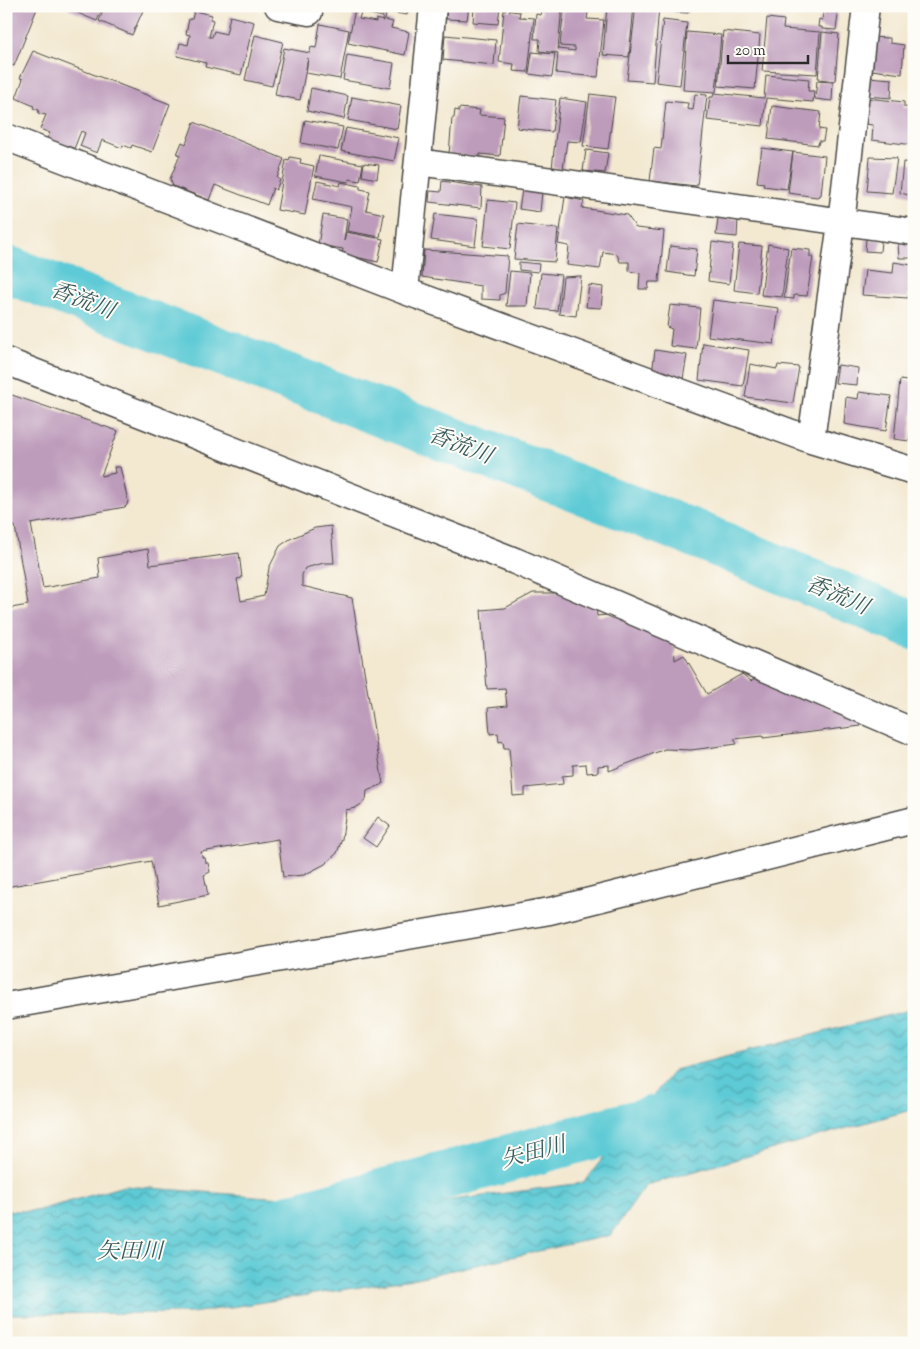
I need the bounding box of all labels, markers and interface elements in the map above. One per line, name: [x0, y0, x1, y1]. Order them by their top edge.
scale bar: [728, 32, 808, 64]
text: 20 m: [735, 41, 766, 62]
water label: 香流川: [45, 275, 120, 329]
water label: 香流川: [423, 420, 498, 474]
water label: 香流川: [800, 569, 875, 625]
water label: 矢田川: [498, 1129, 572, 1178]
water label: 矢田川: [97, 1237, 165, 1269]

